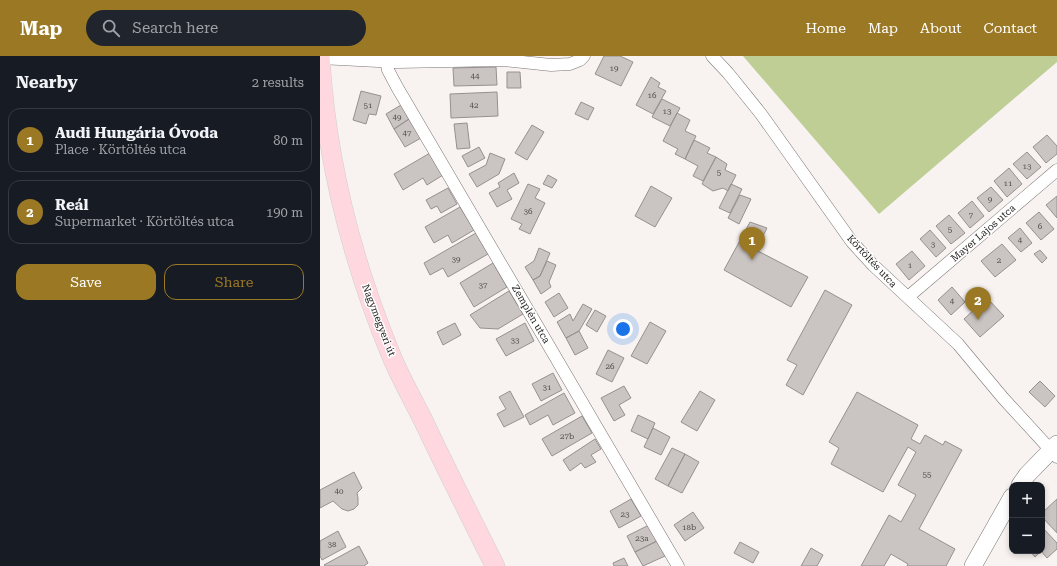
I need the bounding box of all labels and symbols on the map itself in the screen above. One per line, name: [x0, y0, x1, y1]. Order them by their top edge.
house number: 19: [610, 64, 619, 73]
house number: 44: [471, 72, 480, 81]
house number: 16: [648, 91, 657, 100]
house number: 51: [364, 101, 373, 110]
house number: 42: [470, 101, 479, 110]
house number: 13: [663, 107, 672, 116]
house number: 49: [393, 113, 402, 122]
house number: 47: [403, 129, 412, 138]
house number: 13: [1023, 162, 1032, 171]
house number: 5: [717, 168, 722, 177]
house number: 11: [1004, 179, 1013, 188]
house number: 9: [988, 195, 993, 204]
street label: Mayer Lajos utca: [949, 202, 1018, 264]
house number: 36: [524, 207, 533, 216]
house number: 7: [969, 211, 974, 220]
house number: 6: [1038, 222, 1043, 231]
house number: 5: [948, 225, 953, 234]
pin: 1: [739, 227, 765, 260]
street label: Körtöltés utca: [845, 233, 899, 290]
house number: 4: [1018, 236, 1023, 245]
house number: 3: [931, 240, 936, 249]
house number: 39: [452, 255, 461, 264]
house number: 2: [997, 256, 1002, 265]
house number: 1: [908, 261, 913, 270]
house number: 37: [479, 281, 488, 290]
street label: Nagymegyeri út: [360, 282, 398, 358]
street label: Zemplén utca: [510, 283, 553, 346]
pin: 2: [965, 287, 991, 320]
house number: 4: [950, 297, 955, 306]
your location: [613, 319, 633, 339]
house number: 33: [511, 336, 520, 345]
house number: 26: [606, 362, 615, 371]
house number: 31: [543, 383, 552, 392]
house number: 27b: [560, 432, 574, 441]
house number: 55: [923, 470, 932, 479]
house number: 40: [335, 487, 344, 496]
house number: 23: [621, 510, 630, 519]
house number: 18b: [682, 523, 696, 532]
house number: 23a: [635, 534, 649, 543]
house number: 38: [328, 540, 337, 549]

